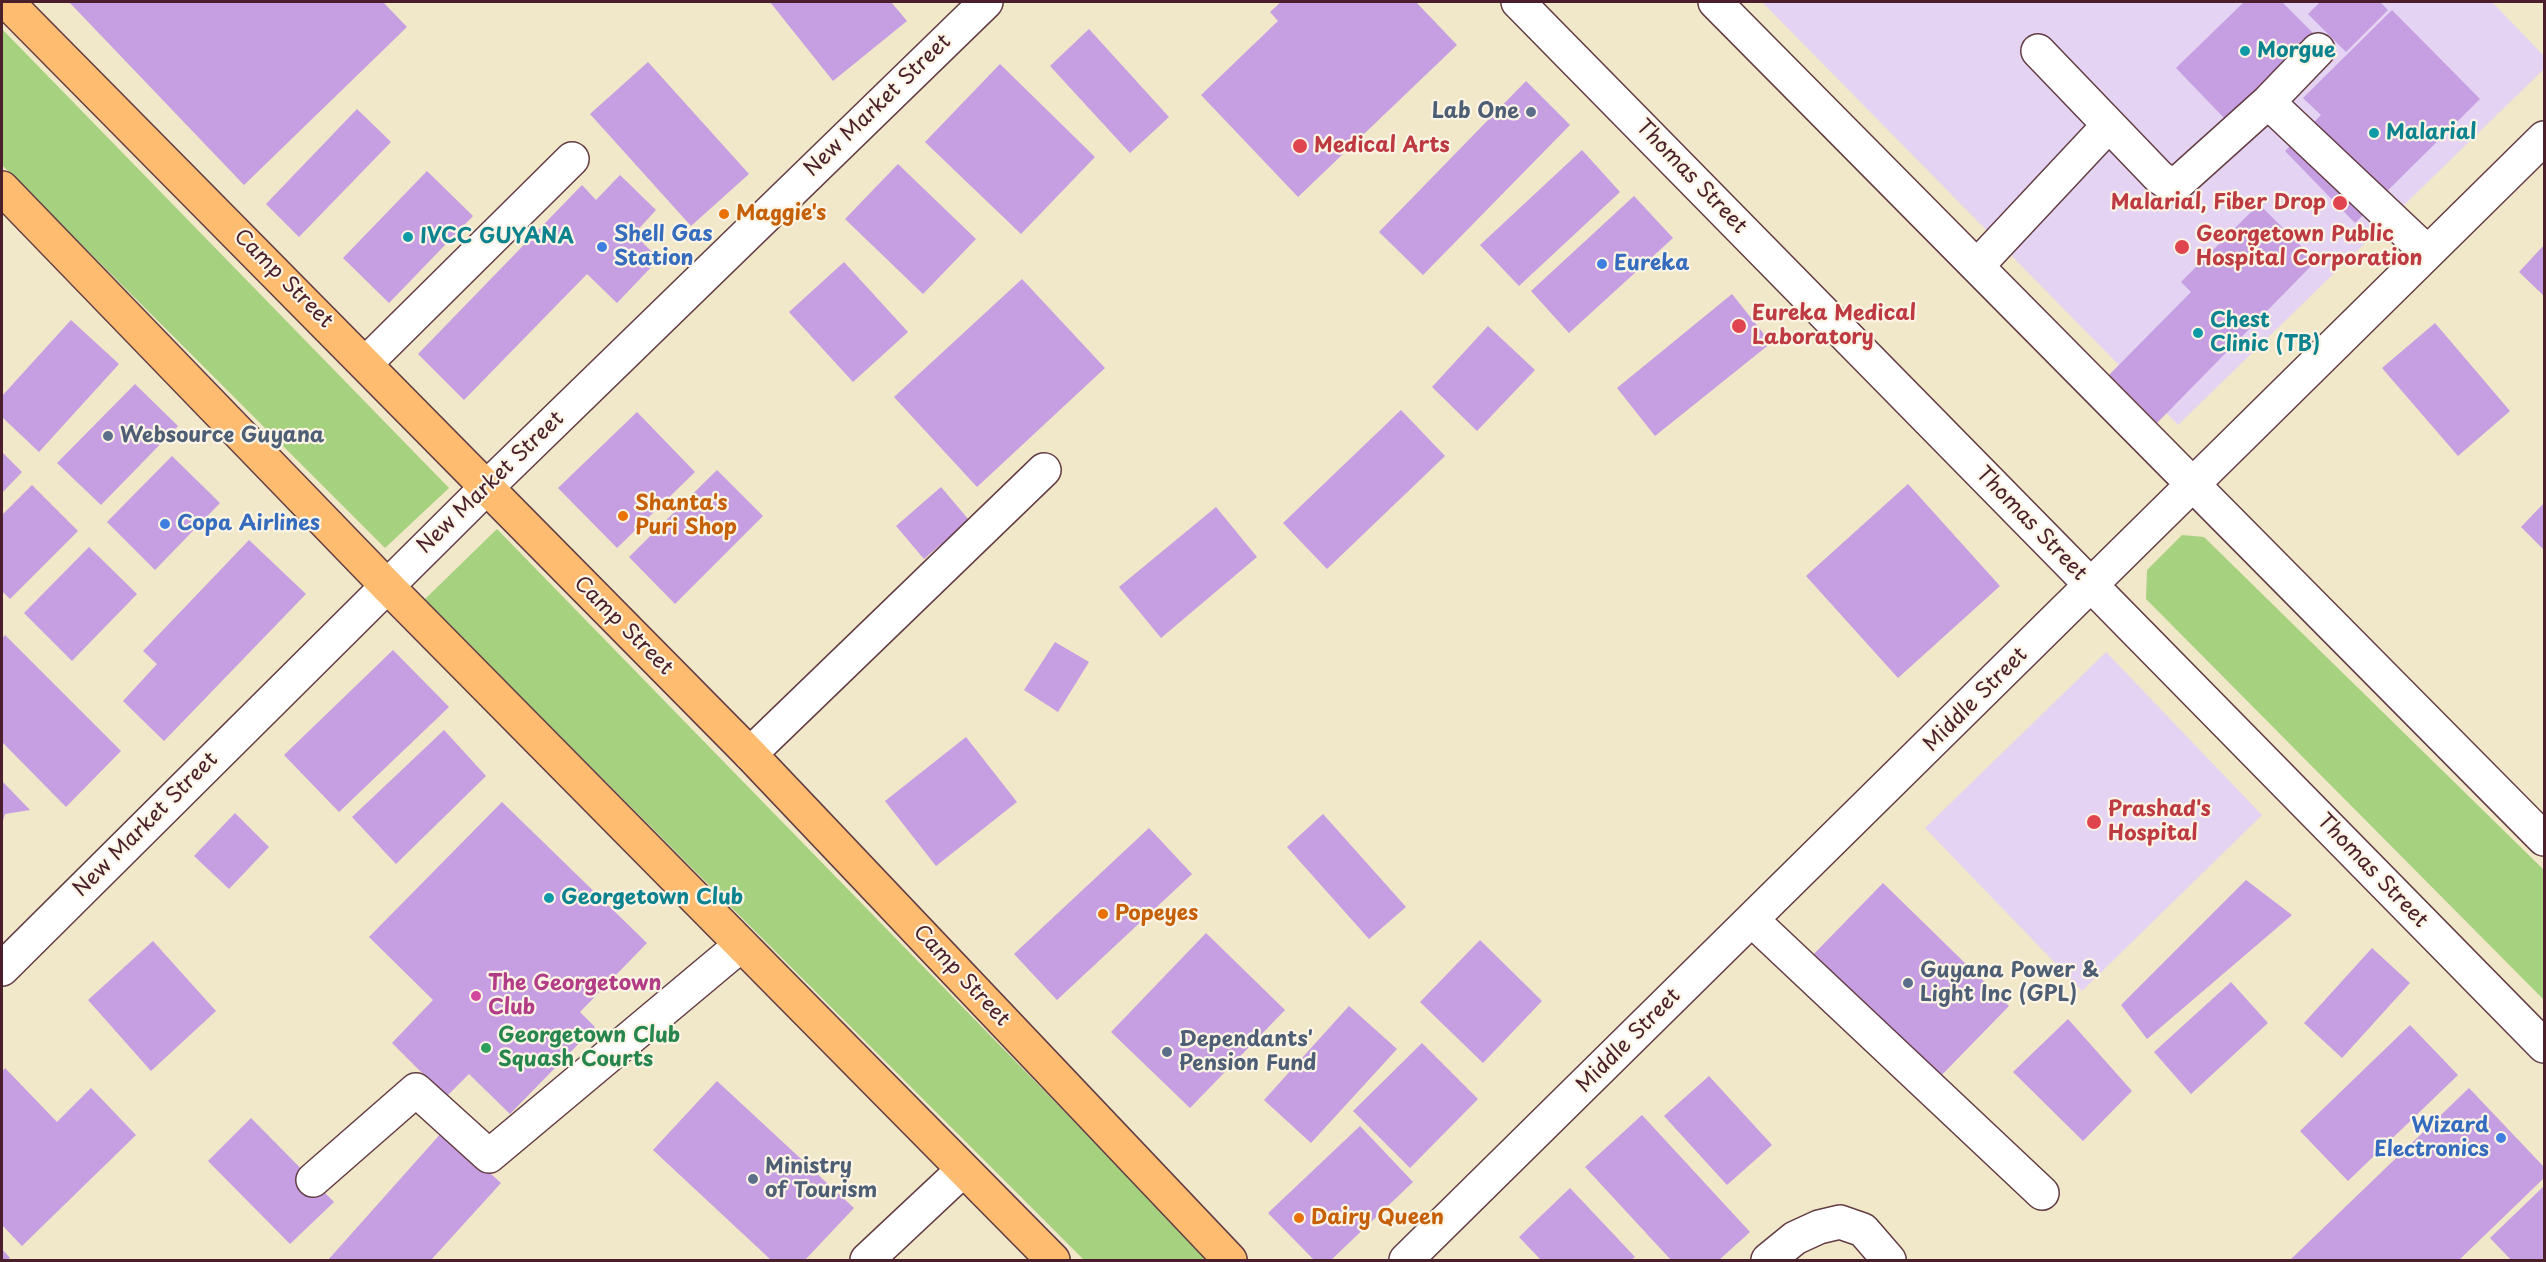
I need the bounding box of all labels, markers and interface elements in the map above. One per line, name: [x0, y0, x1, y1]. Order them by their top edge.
street label: New Market Street: [799, 29, 957, 183]
place label: Morgue: [2257, 38, 2336, 64]
marker: Morgue: [2238, 44, 2252, 58]
place label: Lab One: [1432, 99, 1519, 125]
marker: Lab One: [1524, 105, 1538, 119]
street label: Thomas Street: [1630, 115, 1752, 239]
place label: Malarial: [2386, 120, 2476, 146]
marker: Malarial: [2367, 126, 2381, 140]
place label: Medical Arts: [1314, 133, 1450, 159]
marker: Medical Arts: [1291, 137, 1309, 155]
place label: Malarial, Fiber Drop: [2111, 190, 2326, 216]
marker: Malarial, Fiber Drop: [2331, 194, 2349, 212]
place label: Maggie's: [736, 201, 826, 227]
marker: Maggie's: [717, 207, 731, 221]
place label: Shell Gas Station: [614, 222, 713, 272]
place label: Georgetown Public Hospital Corporation: [2196, 222, 2422, 272]
street label: Camp Street: [228, 224, 338, 334]
place label: IVCC GUYANA: [420, 224, 574, 250]
marker: IVCC GUYANA: [401, 230, 415, 244]
marker: Georgetown Public Hospital Corporation: [2173, 238, 2191, 256]
marker: Shell Gas Station: [595, 240, 609, 254]
place label: Eureka: [1614, 251, 1689, 277]
marker: Eureka: [1595, 257, 1609, 271]
place label: Eureka Medical Laboratory: [1752, 301, 1916, 351]
place label: Chest Clinic (TB): [2210, 308, 2320, 358]
marker: Eureka Medical Laboratory: [1730, 317, 1748, 335]
marker: Chest Clinic (TB): [2191, 326, 2205, 340]
street label: New Market Street: [412, 406, 570, 560]
place label: Websource Guyana: [120, 423, 324, 449]
marker: Websource Guyana: [101, 429, 115, 443]
street label: Thomas Street: [1970, 462, 2092, 586]
place label: Shanta's Puri Shop: [635, 491, 737, 541]
marker: Shanta's Puri Shop: [616, 509, 630, 523]
place label: Copa Airlines: [177, 511, 320, 537]
marker: Copa Airlines: [158, 517, 172, 531]
street label: Camp Street: [568, 571, 678, 681]
street label: Middle Street: [1919, 643, 2033, 757]
street label: New Market Street: [68, 747, 224, 903]
place label: Prashad's Hospital: [2108, 797, 2211, 847]
street label: Thomas Street: [2311, 809, 2433, 933]
marker: Prashad's Hospital: [2085, 813, 2103, 831]
place label: Georgetown Club: [561, 885, 743, 911]
marker: Georgetown Club: [542, 891, 556, 905]
place label: Popeyes: [1115, 901, 1198, 927]
marker: Popeyes: [1096, 907, 1110, 921]
street label: Camp Street: [908, 920, 1014, 1032]
place label: Guyana Power & Light Inc (GPL): [1920, 958, 2099, 1008]
place label: The Georgetown Club: [488, 971, 661, 1021]
marker: Guyana Power & Light Inc (GPL): [1901, 976, 1915, 990]
street label: Middle Street: [1572, 984, 1686, 1098]
marker: The Georgetown Club: [469, 989, 483, 1003]
place label: Georgetown Club Squash Courts: [498, 1023, 680, 1073]
place label: Dependants' Pension Fund: [1179, 1027, 1316, 1077]
marker: Georgetown Club Squash Courts: [479, 1041, 493, 1055]
marker: Dependants' Pension Fund: [1160, 1045, 1174, 1059]
place label: Wizard Electronics: [2374, 1113, 2489, 1163]
marker: Wizard Electronics: [2494, 1131, 2508, 1145]
place label: Ministry of Tourism: [765, 1154, 877, 1204]
marker: Ministry of Tourism: [746, 1172, 760, 1186]
place label: Dairy Queen: [1311, 1205, 1444, 1231]
marker: Dairy Queen: [1292, 1211, 1306, 1225]

